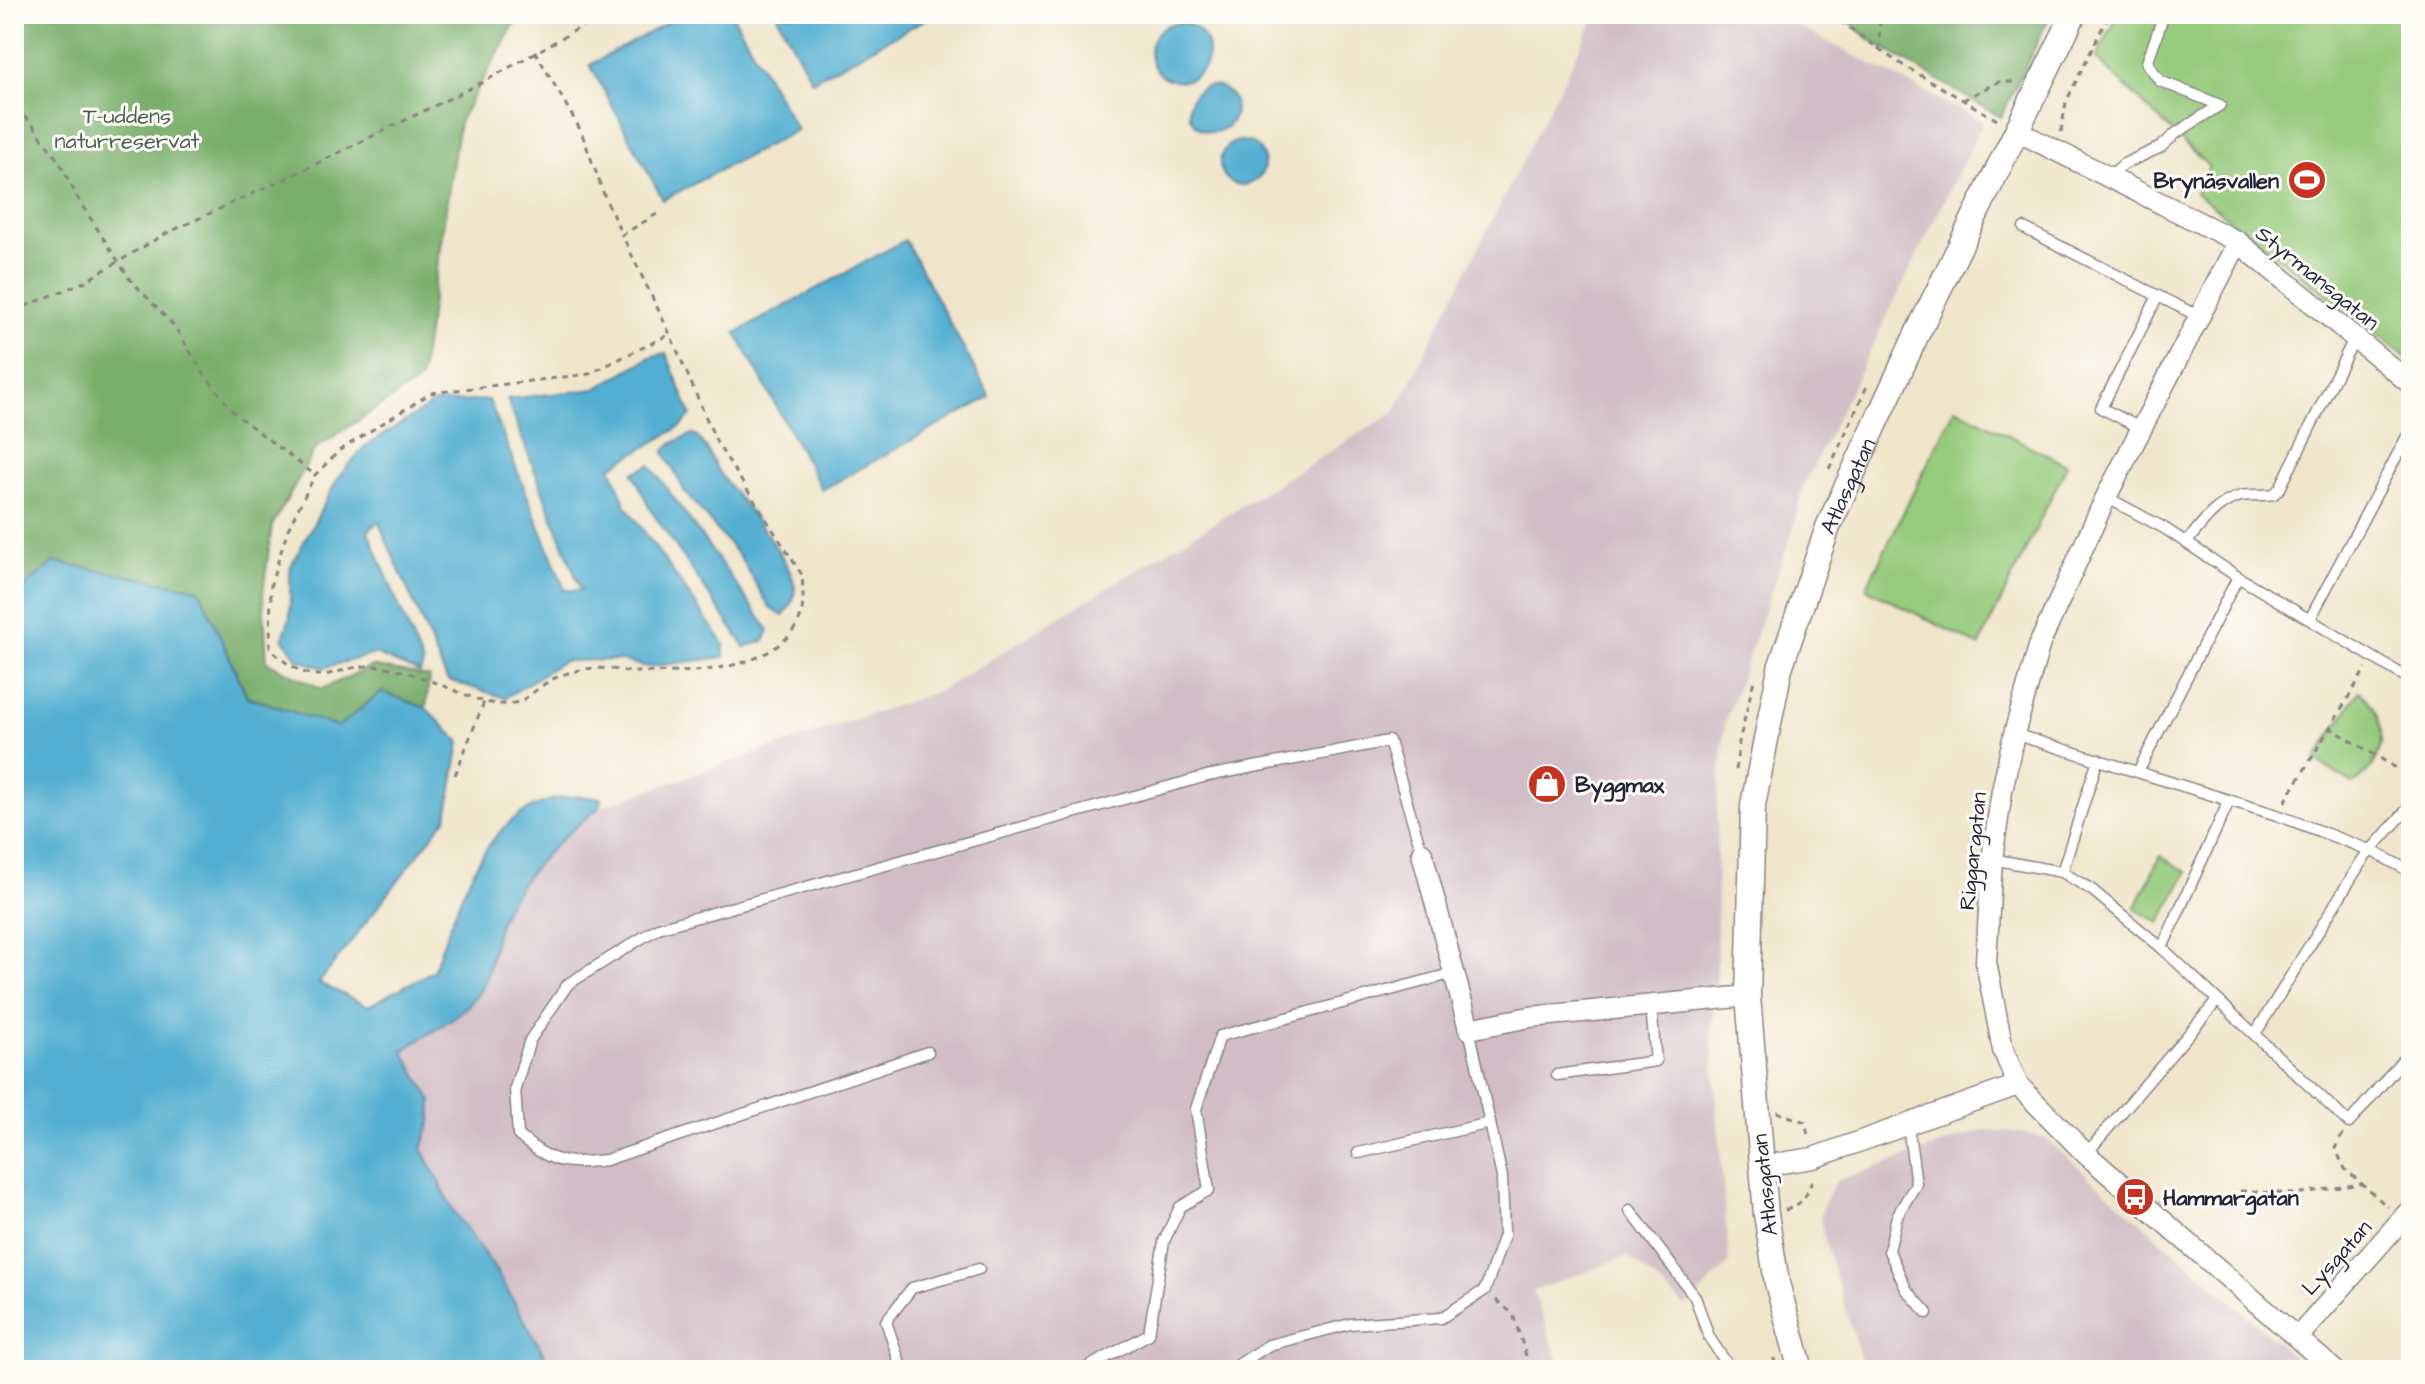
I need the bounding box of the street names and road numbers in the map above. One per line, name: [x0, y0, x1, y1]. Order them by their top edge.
street label: Styrmansgatan: [2248, 219, 2386, 339]
street label: Atlasgatan: [1813, 433, 1884, 539]
street label: Riggargatan: [1952, 791, 1996, 912]
street label: Atlasgatan: [1745, 1132, 1787, 1237]
street label: Lysgatan: [2295, 1213, 2380, 1303]

